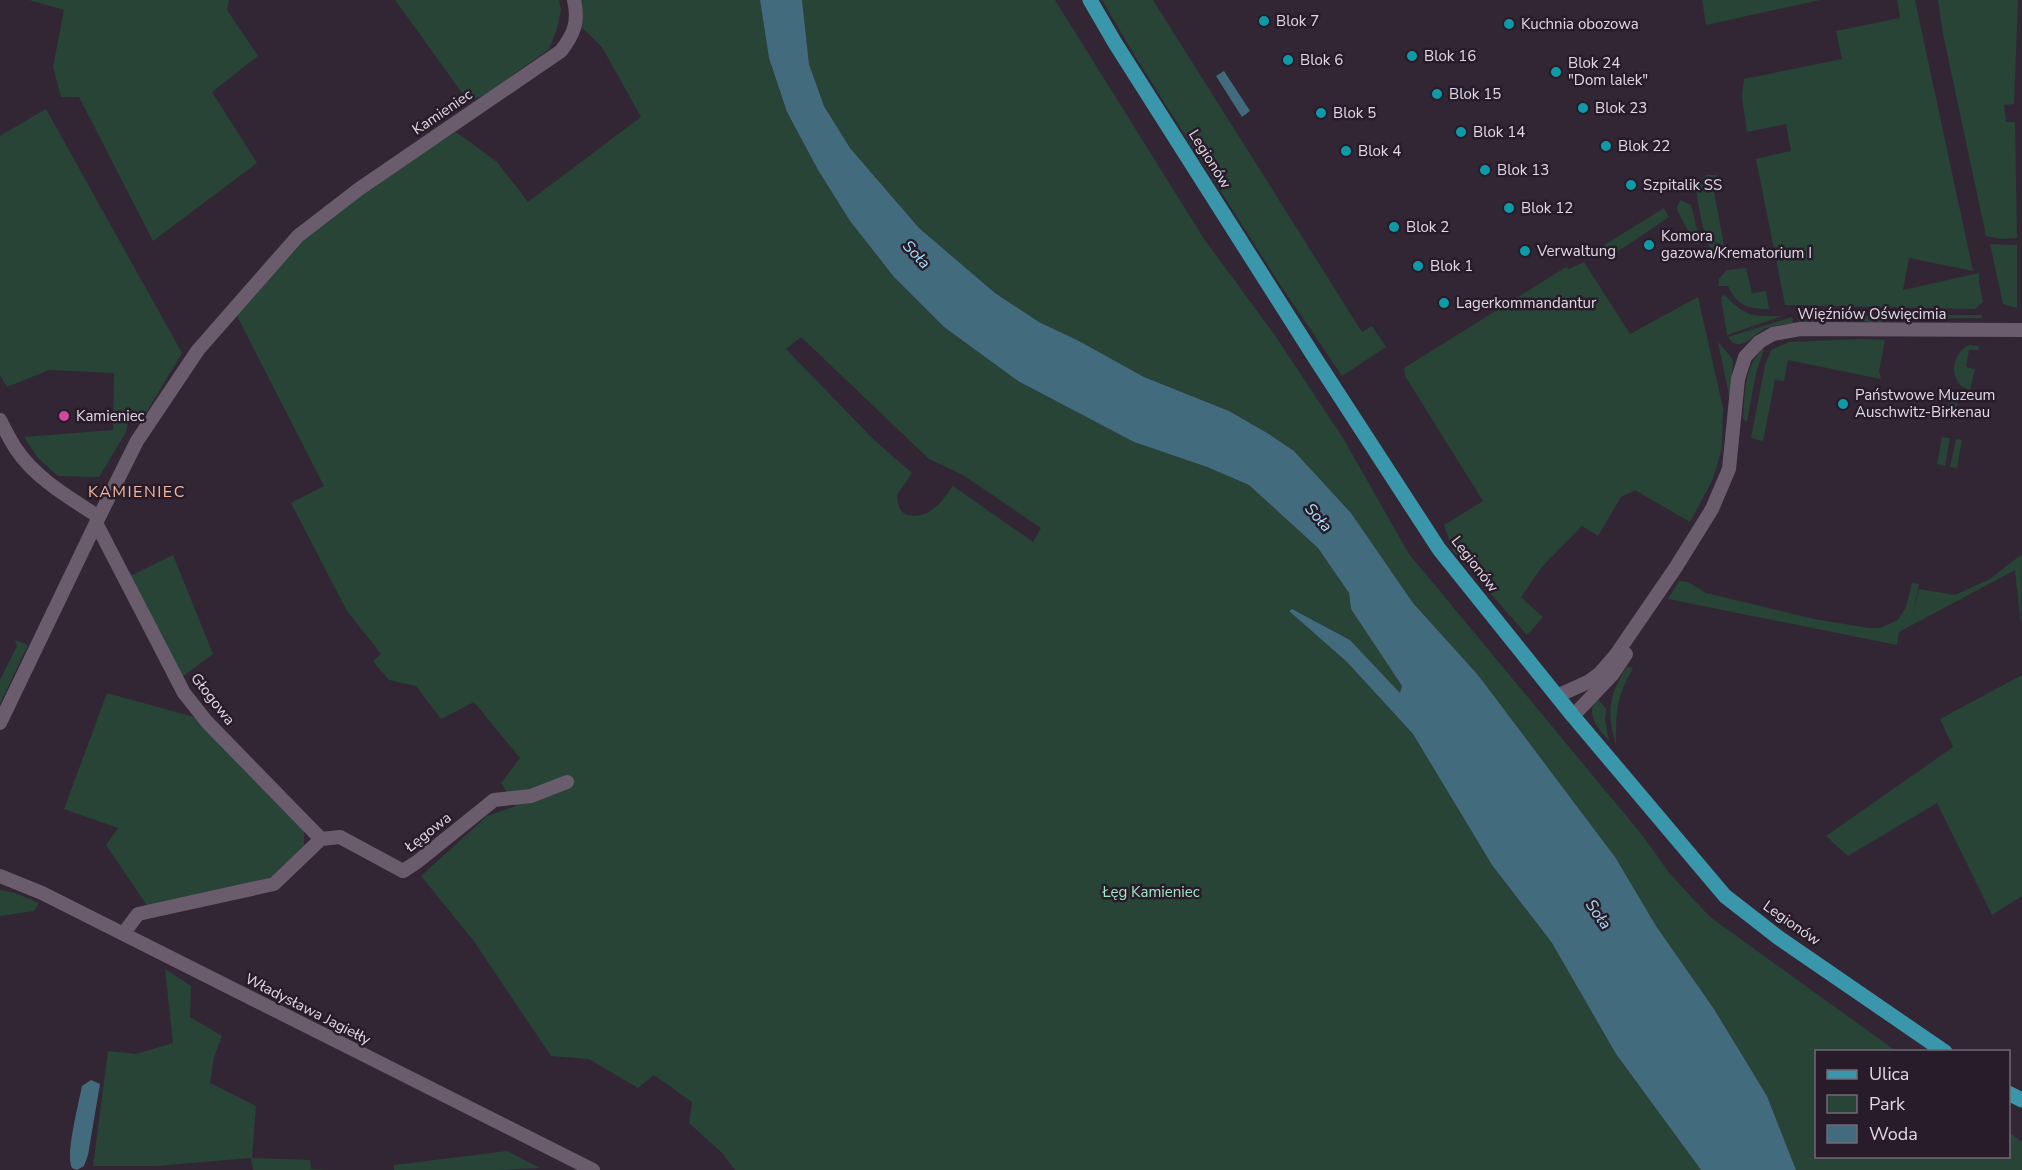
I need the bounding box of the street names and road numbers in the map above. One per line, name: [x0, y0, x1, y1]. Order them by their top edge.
street label: Kamieniec: [408, 85, 476, 139]
street label: Legionów: [1184, 126, 1236, 193]
street label: Więźniów Oświęcimia: [1798, 304, 1946, 324]
street label: Legionów: [1447, 532, 1503, 596]
street label: Głogowa: [186, 669, 240, 729]
street label: Łęgowa: [400, 808, 455, 857]
street label: Legionów: [1759, 896, 1825, 950]
street label: Władysława Jagiełły: [242, 969, 374, 1049]

